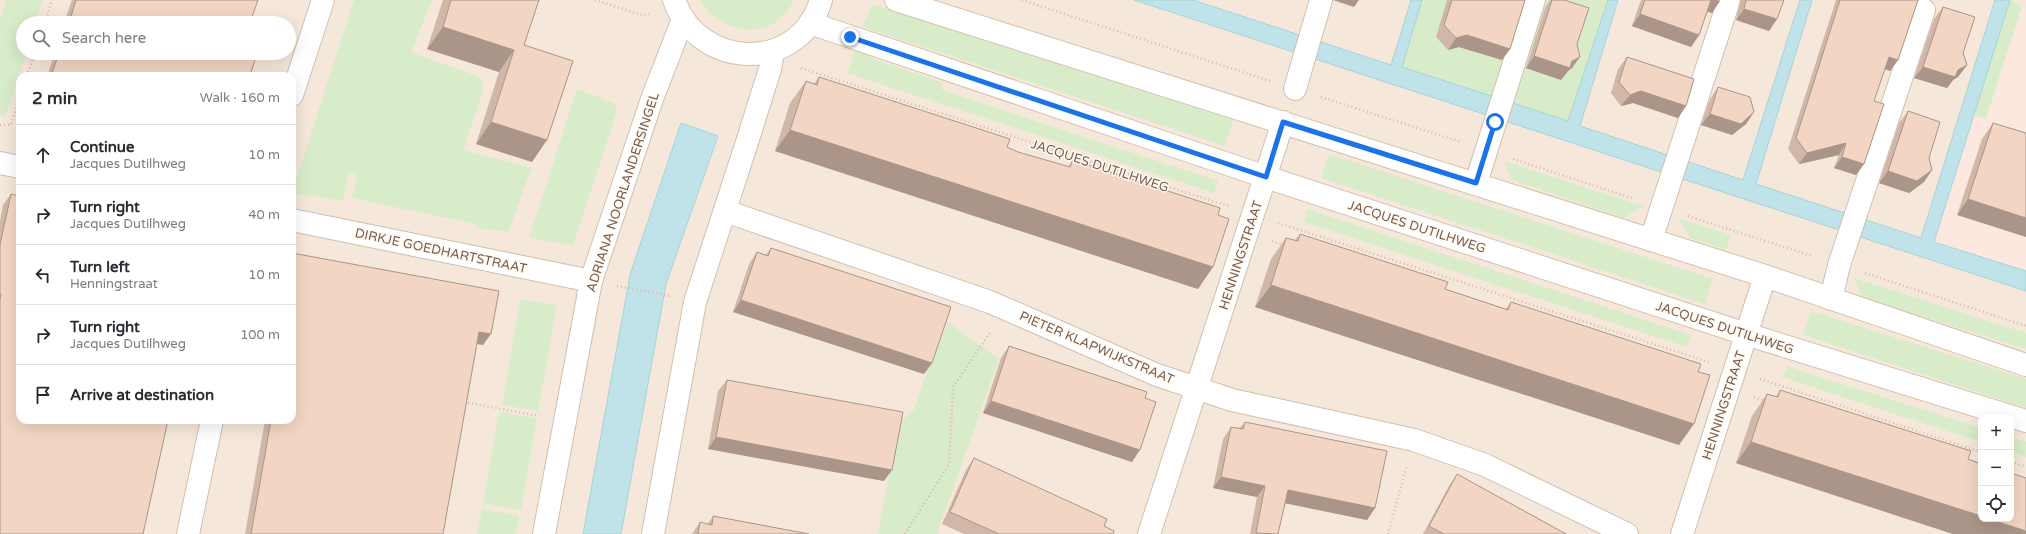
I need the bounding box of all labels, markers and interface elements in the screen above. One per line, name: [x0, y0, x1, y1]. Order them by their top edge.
search box: [16, 16, 296, 60]
icon: search: [30, 27, 52, 49]
route end: [841, 28, 859, 46]
text: Search here: [62, 29, 146, 47]
text: 2 min: [32, 88, 77, 109]
text: Walk · 160 m: [200, 90, 280, 106]
street label: ADRIANA NOORLANDERSINGEL: [583, 90, 663, 294]
route start: [1486, 113, 1504, 131]
street label: JACQUES DUTILHWEG: [1029, 136, 1171, 196]
text: Continue: [70, 138, 134, 156]
icon: ahead: [32, 144, 54, 166]
text: 10 m: [248, 147, 280, 163]
text: Jacques Dutilhweg: [70, 156, 186, 172]
street label: JACQUES DUTILHWEG: [1346, 197, 1488, 257]
text: Turn right: [70, 198, 140, 216]
street label: HENNINGSTRAAT: [1216, 199, 1266, 312]
icon: right: [32, 204, 54, 226]
text: 40 m: [248, 207, 280, 223]
text: Jacques Dutilhweg: [70, 216, 186, 232]
street label: DIRKJE GOEDHARTSTRAAT: [353, 225, 528, 277]
text: Turn left: [70, 258, 130, 276]
icon: left: [32, 264, 54, 286]
text: 10 m: [248, 267, 280, 283]
text: Henningstraat: [70, 276, 158, 292]
street label: JACQUES DUTILHWEG: [1654, 298, 1796, 358]
street label: PIETER KLAPWIJKSTRAAT: [1017, 308, 1176, 388]
text: Turn right: [70, 318, 140, 336]
icon: right: [32, 324, 54, 346]
text: 100 m: [240, 327, 280, 343]
text: Jacques Dutilhweg: [70, 336, 186, 352]
street label: HENNINGSTRAAT: [1699, 349, 1749, 462]
icon: arrive: [32, 384, 54, 406]
text: Arrive at destination: [70, 386, 214, 404]
map controls: [1978, 414, 2014, 522]
button: +: [1978, 414, 2014, 450]
button: −: [1978, 450, 2014, 486]
button: locate: [1978, 486, 2014, 522]

